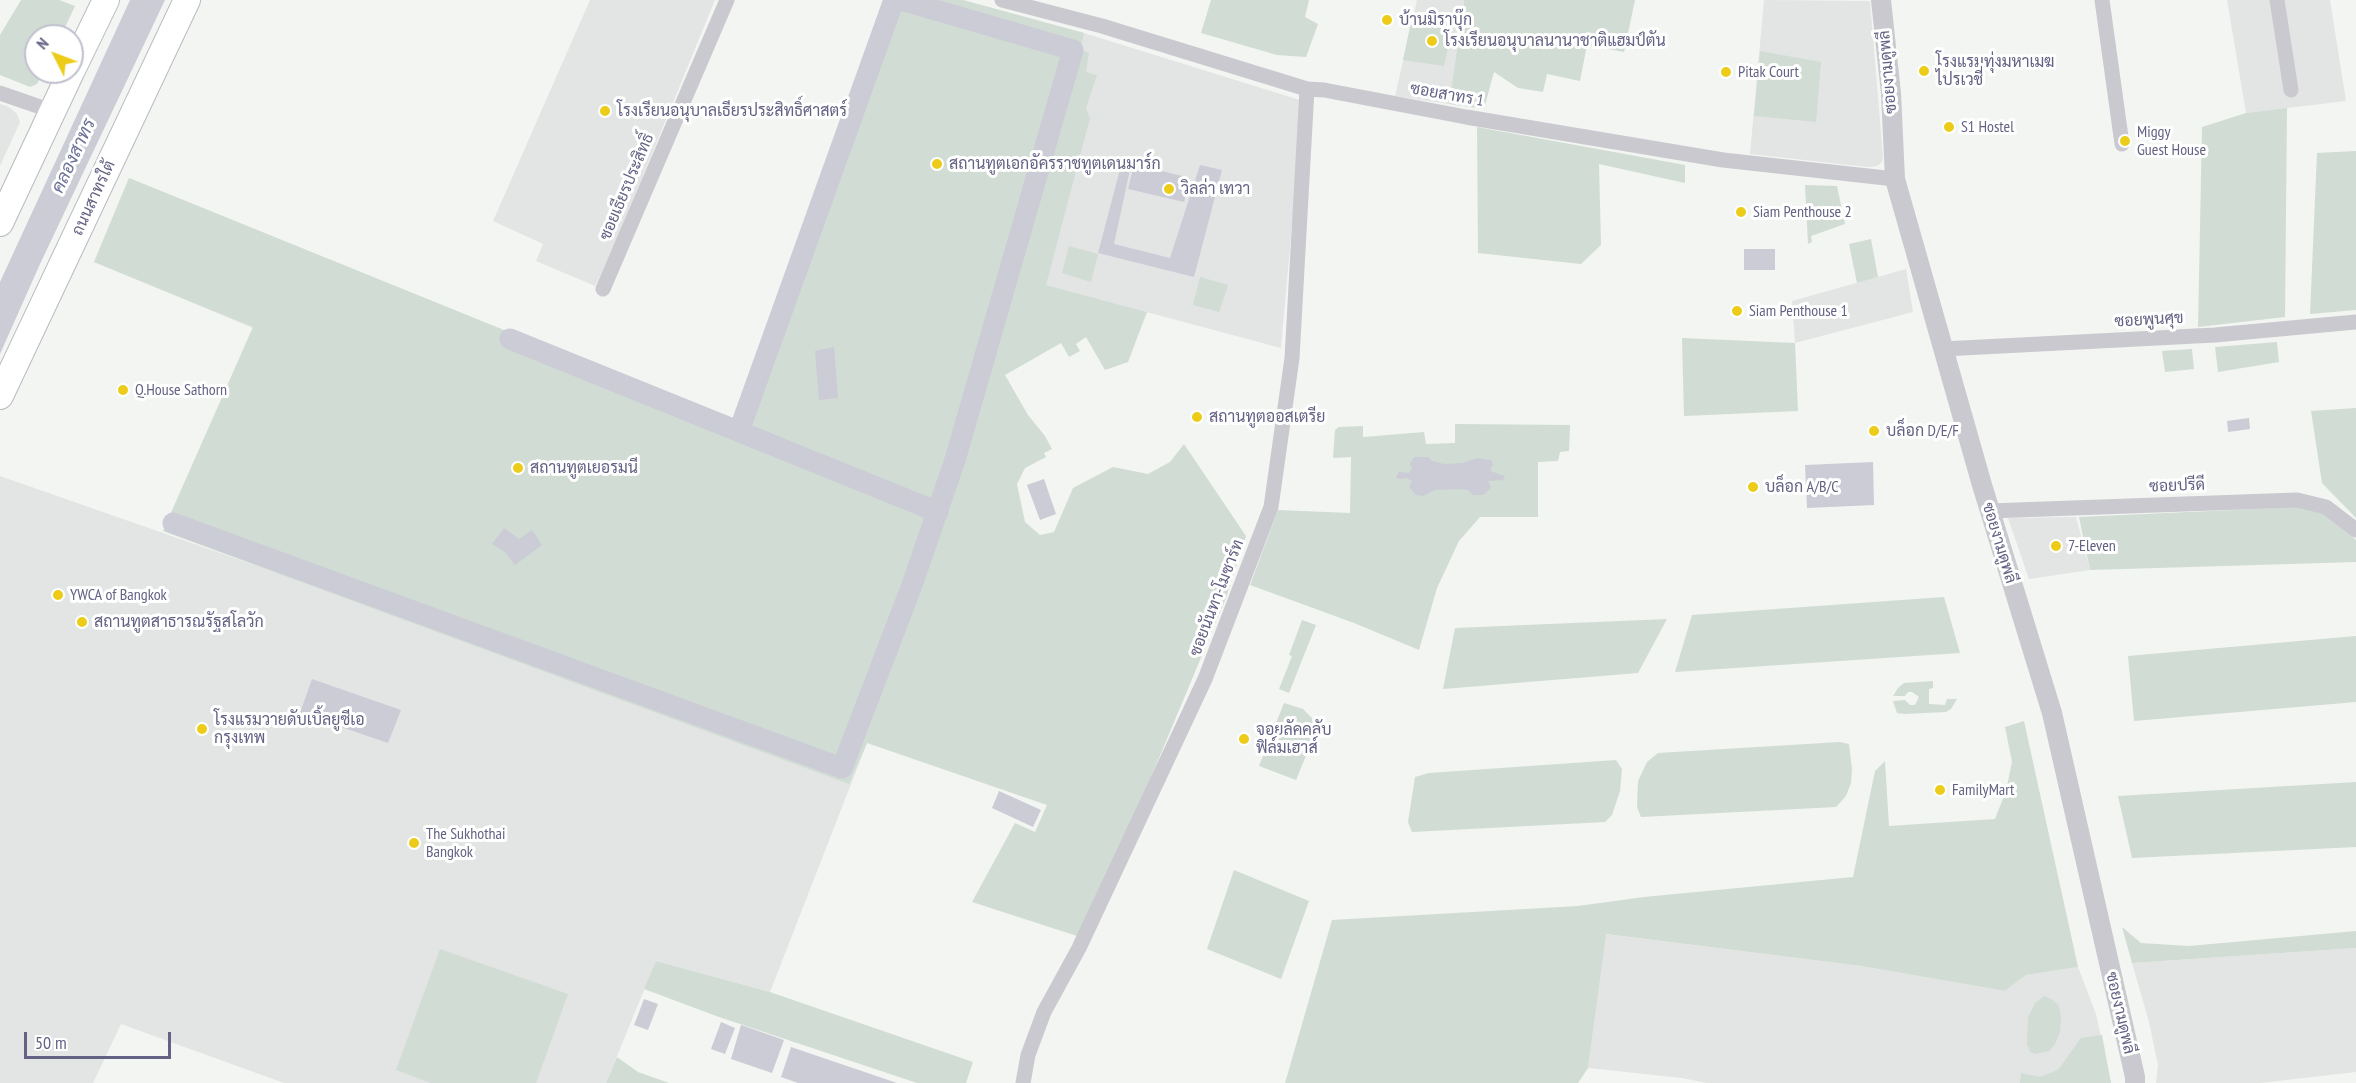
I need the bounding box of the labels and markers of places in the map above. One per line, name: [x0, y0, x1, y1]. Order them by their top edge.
place label: บ้านมิราบุ๊ก: [1399, 10, 1472, 30]
marker: บ้านมิราบุ๊ก: [1380, 13, 1394, 27]
place label: โรงเรียนอนุบาลนานาชาติแฮมป์ตัน: [1444, 31, 1666, 51]
marker: โรงเรียนอนุบาลนานาชาติแฮมป์ตัน: [1425, 34, 1439, 48]
place label: โรงแรมทุ่งมหาเมฆ ไปรเวชี่: [1936, 52, 2054, 90]
place label: Pitak Court: [1738, 62, 1799, 82]
marker: โรงแรมทุ่งมหาเมฆ ไปรเวชี่: [1917, 64, 1931, 78]
marker: Pitak Court: [1719, 65, 1733, 79]
place label: โรงเรียนอนุบาลเธียรประสิทธิ์ศาสตร์: [617, 101, 847, 121]
marker: โรงเรียนอนุบาลเธียรประสิทธิ์ศาสตร์: [598, 104, 612, 118]
place label: S1 Hostel: [1961, 117, 2014, 137]
marker: S1 Hostel: [1942, 120, 1956, 134]
place label: Miggy Guest House: [2137, 122, 2206, 160]
marker: Miggy Guest House: [2118, 134, 2132, 148]
place label: สถานทูตเอกอัครราชทูตเดนมาร์ก: [949, 154, 1161, 174]
marker: สถานทูตเอกอัครราชทูตเดนมาร์ก: [930, 157, 944, 171]
place label: วิลล่า เทวา: [1181, 179, 1250, 199]
marker: วิลล่า เทวา: [1162, 182, 1176, 196]
place label: Siam Penthouse 2: [1753, 202, 1852, 222]
marker: Siam Penthouse 2: [1734, 205, 1748, 219]
place label: Siam Penthouse 1: [1749, 301, 1848, 321]
marker: Siam Penthouse 1: [1730, 304, 1744, 318]
place label: Q.House Sathorn: [135, 380, 227, 400]
marker: Q.House Sathorn: [116, 383, 130, 397]
place label: สถานทูตออสเตรีย: [1209, 407, 1325, 427]
marker: สถานทูตออสเตรีย: [1190, 410, 1204, 424]
place label: บล็อก D/E/F: [1886, 421, 1959, 441]
marker: บล็อก D/E/F: [1867, 424, 1881, 438]
place label: สถานทูตเยอรมนี: [530, 458, 638, 478]
marker: สถานทูตเยอรมนี: [511, 461, 525, 475]
place label: บล็อก A/B/C: [1765, 477, 1838, 497]
marker: บล็อก A/B/C: [1746, 480, 1760, 494]
place label: 7-Eleven: [2068, 536, 2116, 556]
marker: 7-Eleven: [2049, 539, 2063, 553]
place label: YWCA of Bangkok: [70, 585, 167, 605]
marker: YWCA of Bangkok: [51, 588, 65, 602]
place label: สถานทูตสาธารณรัฐสโลวัก: [94, 612, 264, 632]
marker: สถานทูตสาธารณรัฐสโลวัก: [75, 615, 89, 629]
place label: โรงแรมวายดับเบิ้ลยูซีเอ กรุงเทพ: [214, 710, 365, 748]
place label: จอยลัคคลับ ฟิล์มเฮาส์: [1256, 720, 1332, 758]
marker: โรงแรมวายดับเบิ้ลยูซีเอ กรุงเทพ: [195, 722, 209, 736]
marker: จอยลัคคลับ ฟิล์มเฮาส์: [1237, 732, 1251, 746]
place label: FamilyMart: [1952, 780, 2014, 800]
marker: FamilyMart: [1933, 783, 1947, 797]
place label: The Sukhothai Bangkok: [426, 824, 505, 862]
marker: The Sukhothai Bangkok: [407, 836, 421, 850]

